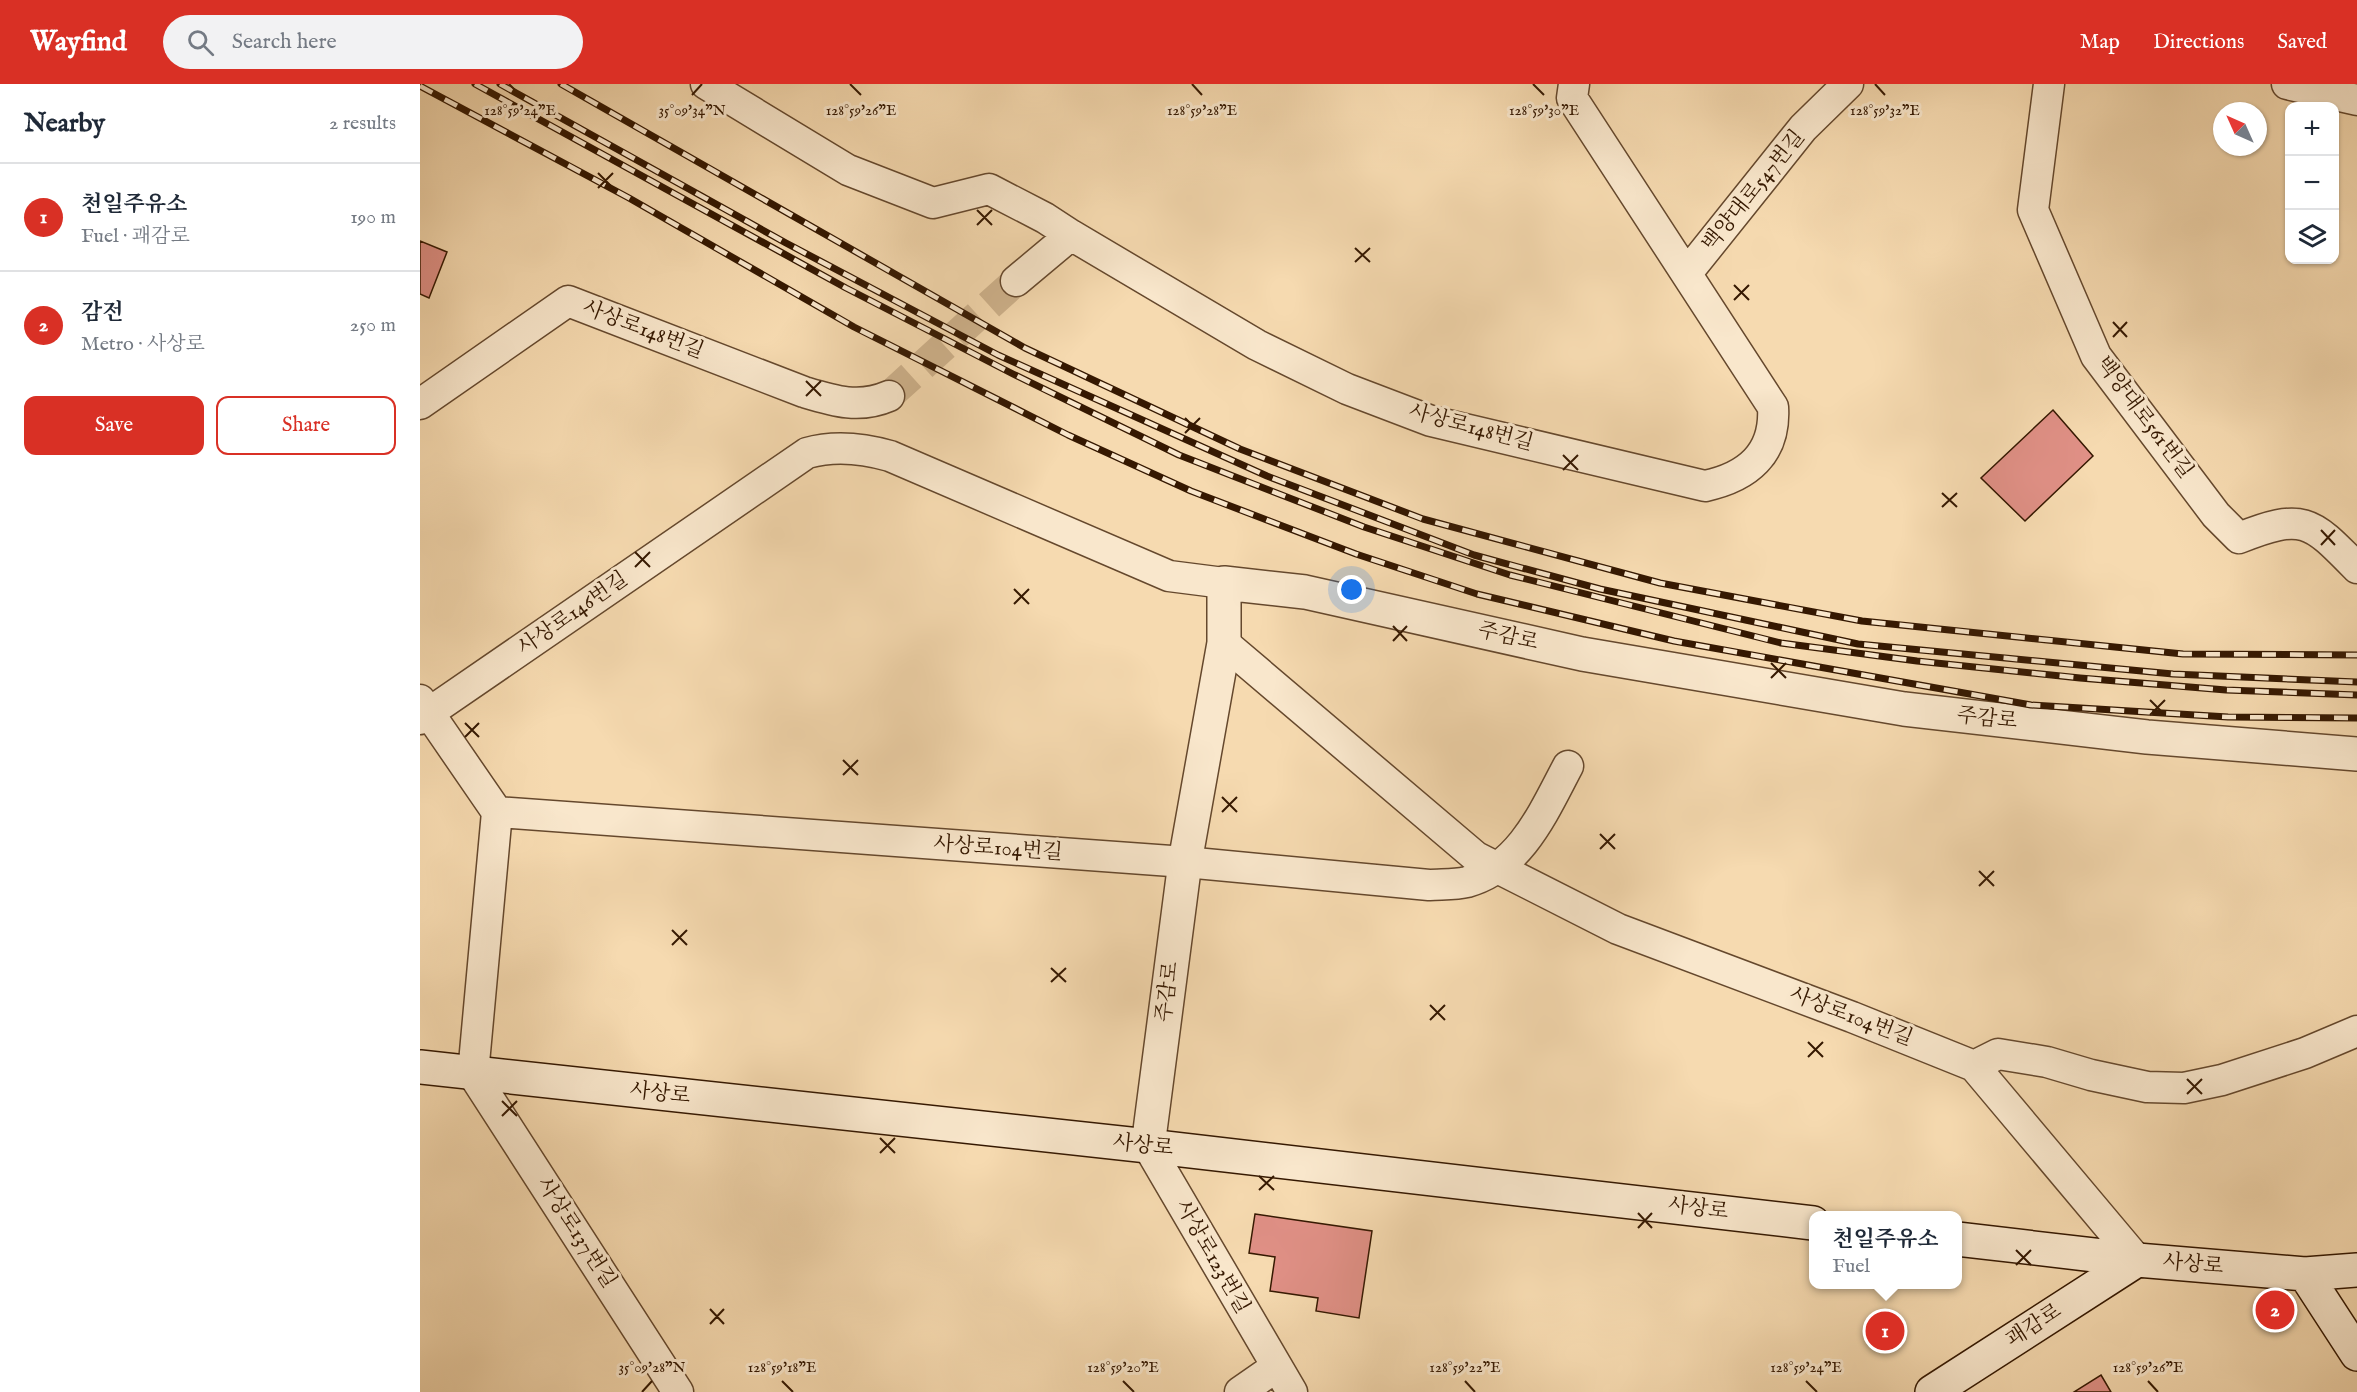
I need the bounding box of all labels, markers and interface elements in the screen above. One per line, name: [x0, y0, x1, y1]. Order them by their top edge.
search box: [163, 15, 583, 69]
text: Wayfind: [30, 25, 127, 60]
icon: search: [184, 26, 217, 59]
text: Search here: [232, 28, 337, 56]
text: Map: [2080, 29, 2120, 56]
text: Directions: [2153, 29, 2244, 56]
text: Saved: [2277, 29, 2327, 56]
text: 128°59'24"E: [484, 101, 556, 120]
text: 35°09'34"N: [658, 101, 726, 120]
text: 128°59'26"E: [826, 101, 896, 120]
text: 128°59'28"E: [1167, 101, 1237, 120]
text: 128°59'30"E: [1509, 101, 1579, 120]
text: 128°59'32"E: [1850, 101, 1920, 120]
north arrow: [2213, 102, 2267, 156]
map controls: [2285, 102, 2339, 264]
button: +: [2285, 102, 2339, 156]
text: Nearby: [24, 107, 105, 140]
text: 2 results: [329, 111, 396, 136]
street label: 백양대로547번길: [1697, 125, 1811, 257]
button: −: [2285, 156, 2339, 210]
text: 천일주유소: [81, 191, 187, 219]
text: 1: [40, 205, 47, 230]
text: 190 m: [350, 205, 396, 230]
button: layers: [2285, 210, 2339, 264]
text: Fuel · 괘감로: [81, 224, 190, 249]
street label: 사상로148번길: [579, 294, 707, 366]
text: 감전: [81, 299, 124, 327]
text: 2: [39, 313, 48, 338]
text: 250 m: [350, 313, 396, 338]
text: Metro · 사상로: [81, 332, 205, 357]
street label: 백양대로561번길: [2089, 352, 2199, 484]
button: Save: [24, 396, 204, 455]
button: Share: [216, 396, 396, 455]
street label: 사상로148번길: [1406, 398, 1536, 458]
street label: 사상로146번길: [513, 566, 633, 662]
your location: [1337, 575, 1366, 604]
street label: 주감로: [1475, 617, 1541, 657]
street label: 주감로: [1955, 702, 2019, 736]
street label: 사상로104번길: [932, 831, 1064, 867]
street label: 주감로: [1151, 960, 1185, 1024]
street label: 사상로104번길: [1786, 981, 1916, 1053]
street label: 사상로: [628, 1077, 692, 1111]
street label: 사상로: [1111, 1129, 1175, 1163]
street label: 사상로137번길: [530, 1172, 622, 1294]
street label: 사상로: [1666, 1192, 1730, 1226]
street label: 사상로123번길: [1169, 1195, 1255, 1319]
popup: [1809, 1211, 1962, 1289]
text: 천일주유소: [1832, 1226, 1939, 1254]
street label: 사상로: [2162, 1249, 2224, 1281]
text: Fuel: [1832, 1254, 1870, 1279]
pin: 2: [2256, 1288, 2294, 1332]
street label: 괘감로: [2001, 1298, 2067, 1354]
pin: 1: [1866, 1308, 1904, 1354]
text: 35°09'28"N: [618, 1358, 686, 1377]
text: 128°59'18"E: [748, 1358, 816, 1377]
text: 128°59'20"E: [1087, 1358, 1159, 1377]
text: 128°59'22"E: [1429, 1358, 1501, 1377]
text: 128°59'24"E: [1770, 1358, 1842, 1377]
text: 128°59'26"E: [2113, 1358, 2183, 1377]

